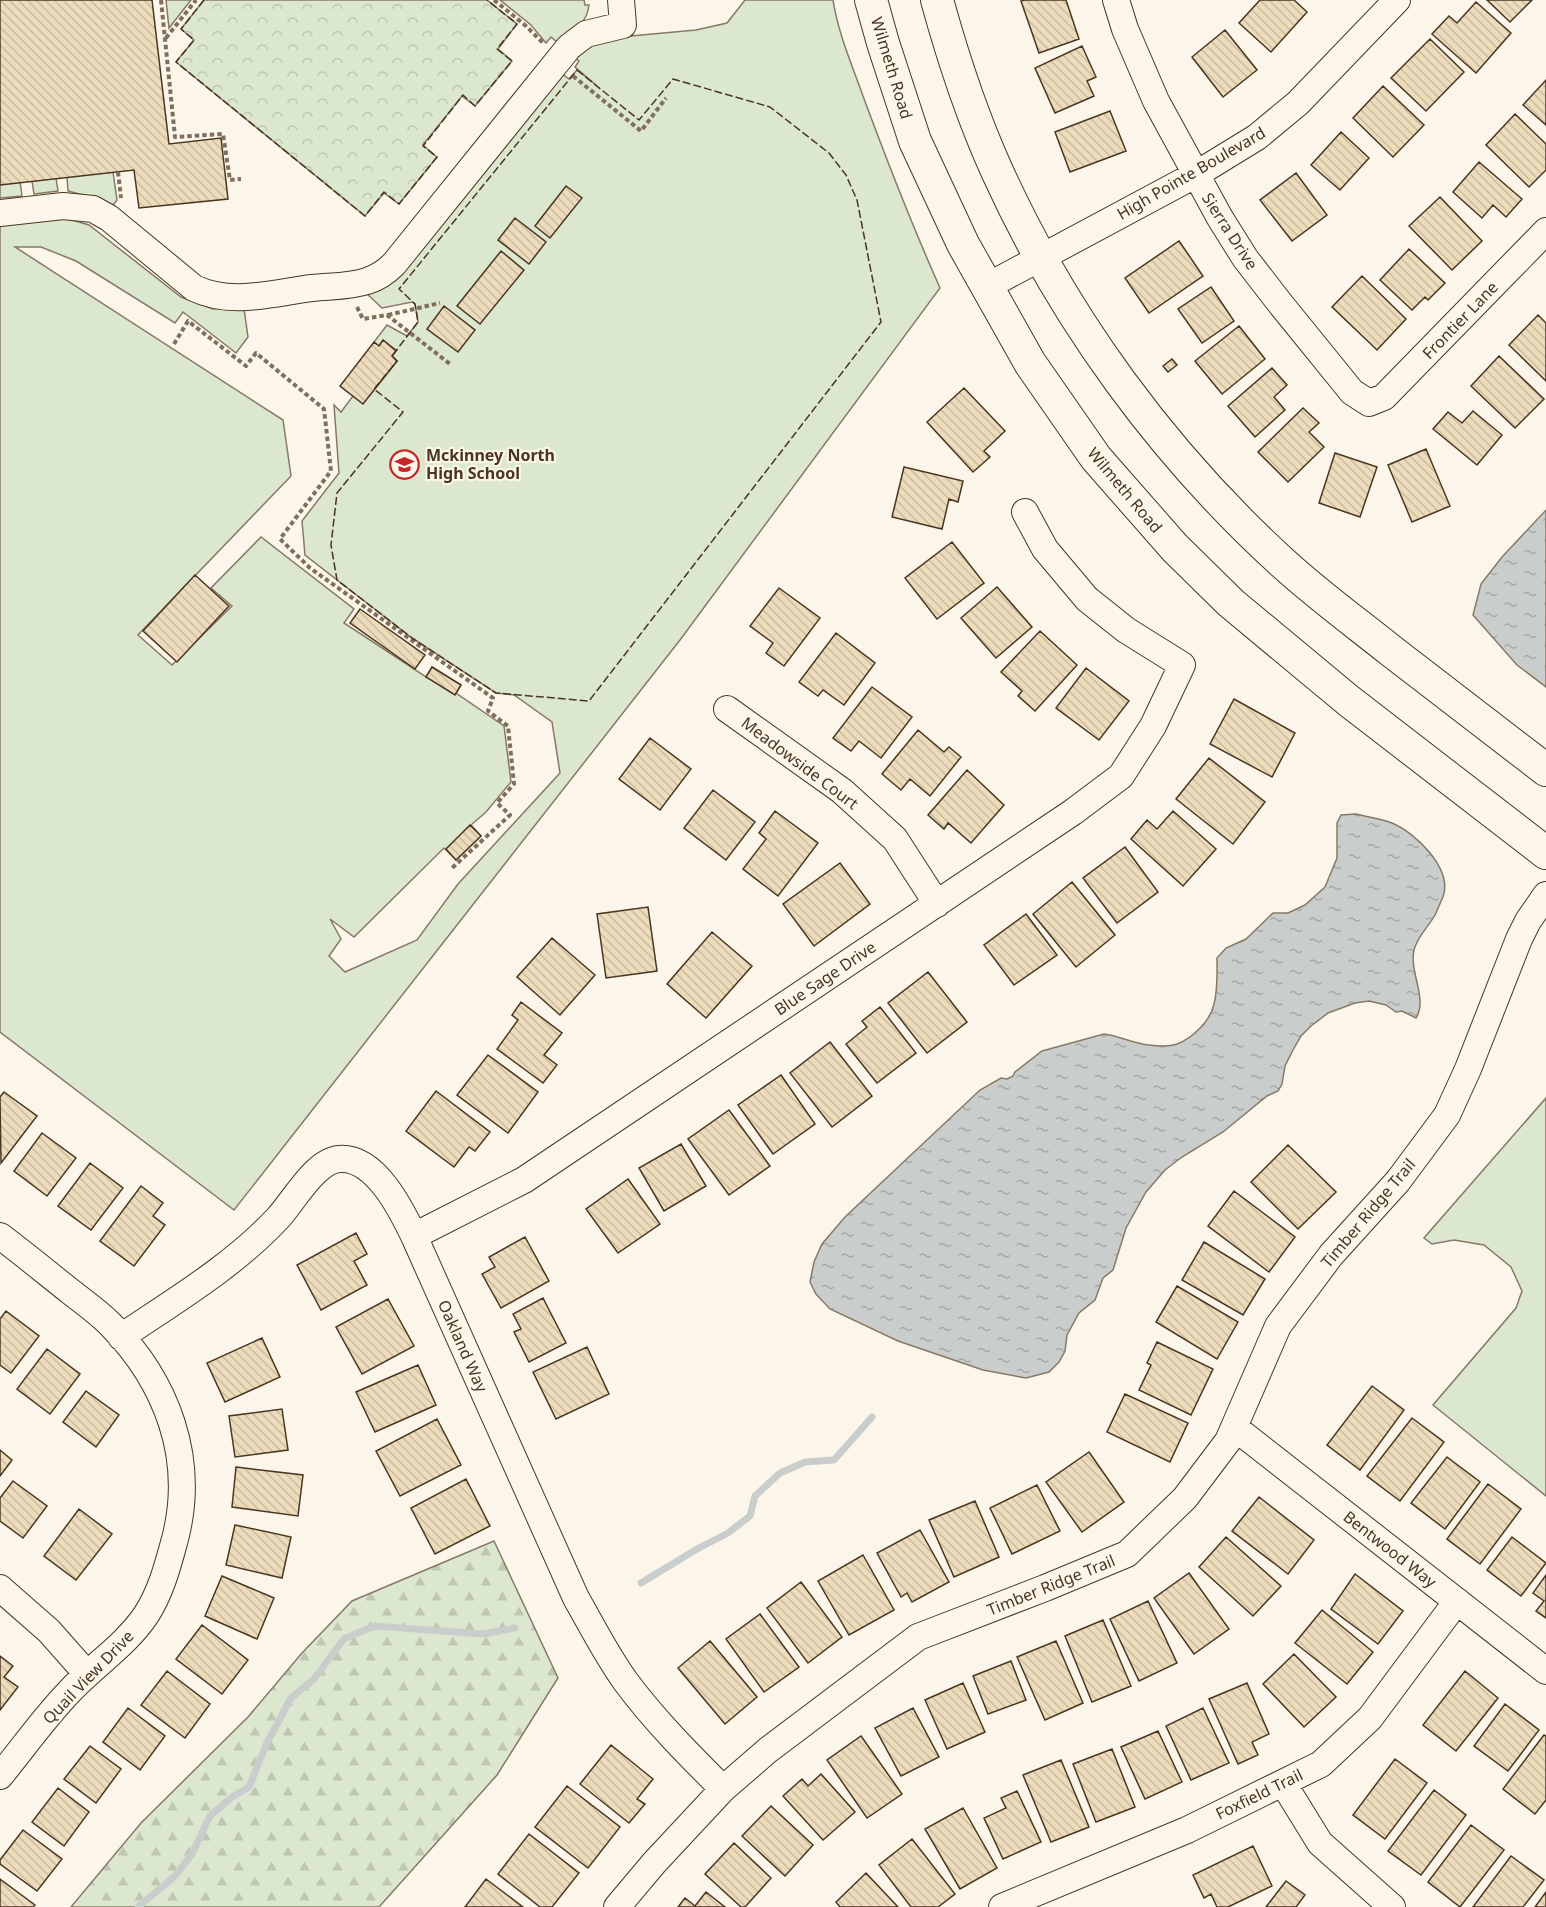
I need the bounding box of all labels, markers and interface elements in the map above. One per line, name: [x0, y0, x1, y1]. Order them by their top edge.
street label: Wilmeth Road: [866, 14, 918, 122]
street label: High Pointe Boulevard: [1113, 121, 1269, 225]
street label: Sierra Drive: [1197, 188, 1263, 274]
street label: Frontier Lane: [1417, 276, 1503, 364]
street label: Wilmeth Road: [1083, 443, 1167, 537]
place label: Mckinney North High School: [426, 444, 555, 484]
school or university icon: Mckinney North High School: [389, 448, 421, 480]
street label: Meadowside Court: [737, 712, 863, 814]
street label: Blue Sage Drive: [770, 936, 880, 1020]
street label: Timber Ridge Trail: [1316, 1154, 1420, 1272]
street label: Oakland Way: [433, 1296, 493, 1396]
street label: Bentwood Way: [1339, 1506, 1442, 1593]
street label: Timber Ridge Trail: [984, 1549, 1118, 1621]
street label: Quail View Drive: [38, 1625, 138, 1729]
street label: Foxfield Trail: [1212, 1763, 1306, 1825]

